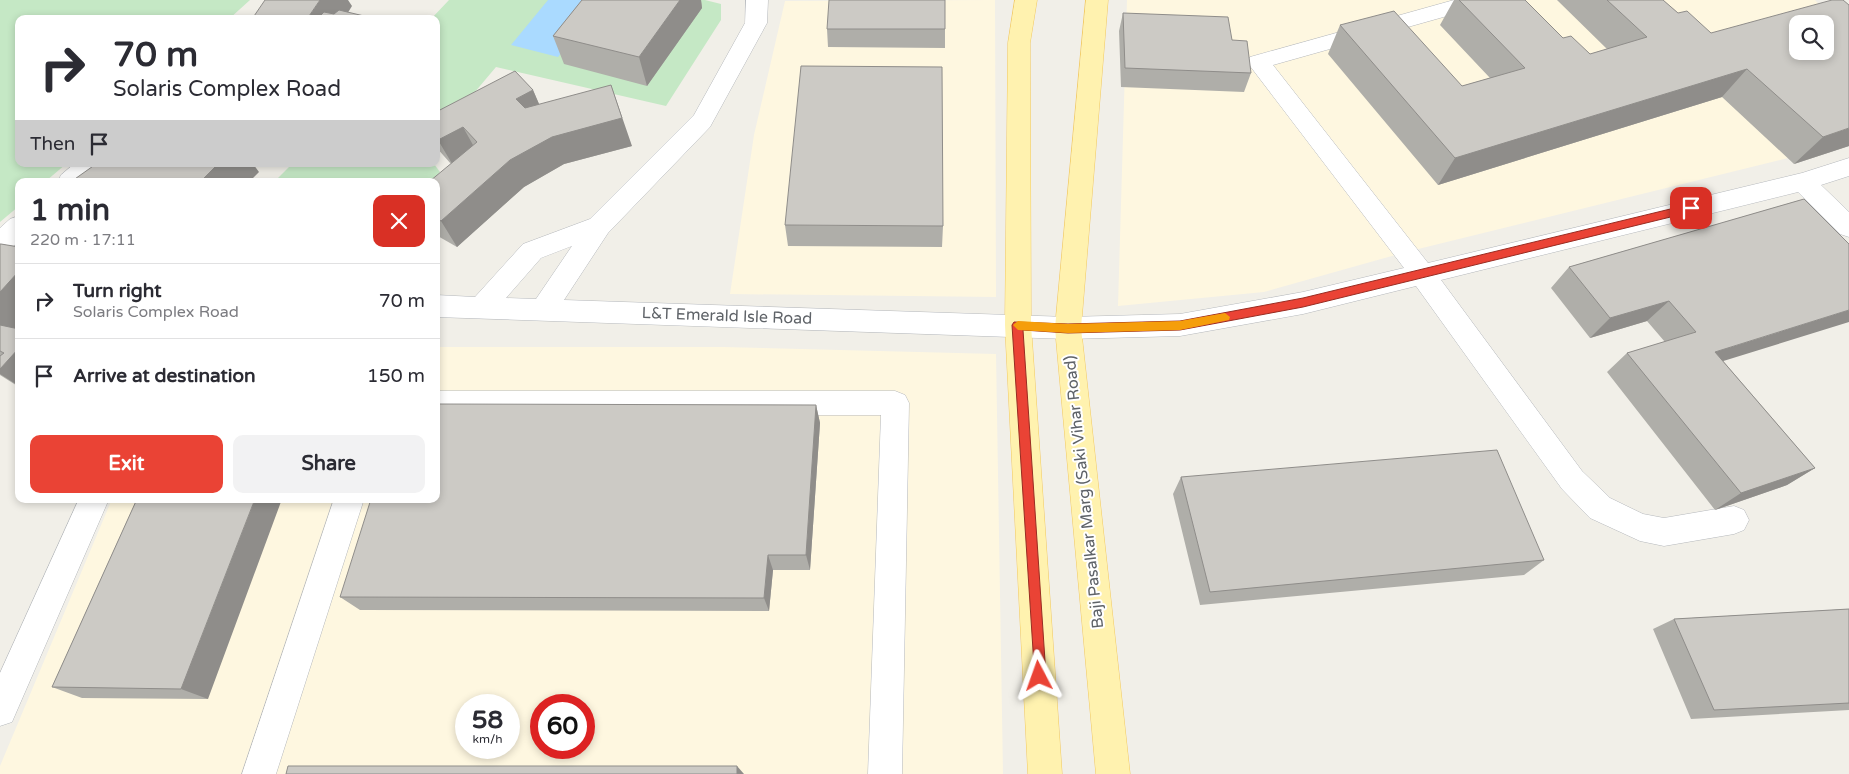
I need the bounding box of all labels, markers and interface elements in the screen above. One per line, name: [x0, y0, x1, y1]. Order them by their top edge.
map controls: [1789, 15, 1834, 60]
button: search: [1789, 15, 1834, 60]
text: 70 m: [113, 34, 198, 76]
icon: right: [30, 35, 95, 100]
text: Solaris Complex Road: [113, 76, 341, 102]
icon: arrive: [85, 130, 113, 158]
text: Then: [30, 133, 75, 155]
pin: [1670, 187, 1712, 229]
text: 1 min: [30, 192, 110, 229]
icon: arrive: [1677, 194, 1705, 222]
button: close: [373, 195, 425, 247]
text: 220 m · 17:11: [30, 230, 136, 250]
text: Turn right: [73, 280, 161, 302]
icon: right: [30, 287, 58, 315]
text: 70 m: [379, 290, 425, 312]
text: Solaris Complex Road: [73, 302, 239, 322]
street label: L&T Emerald Isle Road: [641, 303, 813, 329]
street label: Baji Pasalkar Marg (Saki Vihar Road): [1060, 354, 1108, 630]
icon: arrive: [30, 362, 58, 390]
text: Arrive at destination: [73, 365, 256, 387]
text: 150 m: [367, 365, 425, 387]
button: Exit: [30, 435, 223, 493]
button: Share: [233, 435, 425, 493]
position arrow: [1012, 649, 1064, 701]
speed limit sign: 60: [530, 694, 595, 759]
text: 58: [472, 705, 503, 735]
text: km/h: [472, 732, 503, 746]

